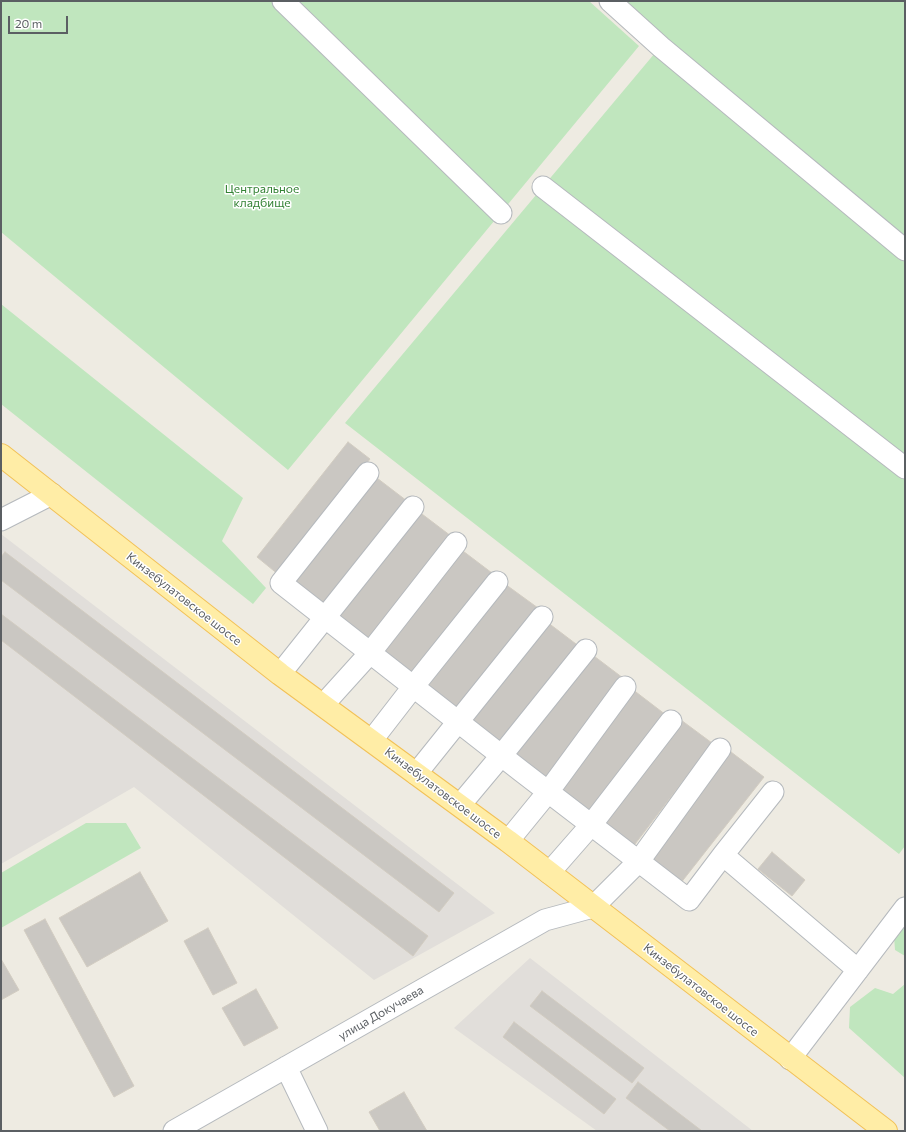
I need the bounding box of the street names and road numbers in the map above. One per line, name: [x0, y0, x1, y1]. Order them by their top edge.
street label: Кинзебулатовское шоссе: [124, 550, 244, 648]
street label: Кинзебулатовское шоссе: [382, 744, 504, 842]
street label: Кинзебулатовское шоссе: [641, 941, 761, 1039]
street label: улица Докучаева: [336, 983, 426, 1043]

